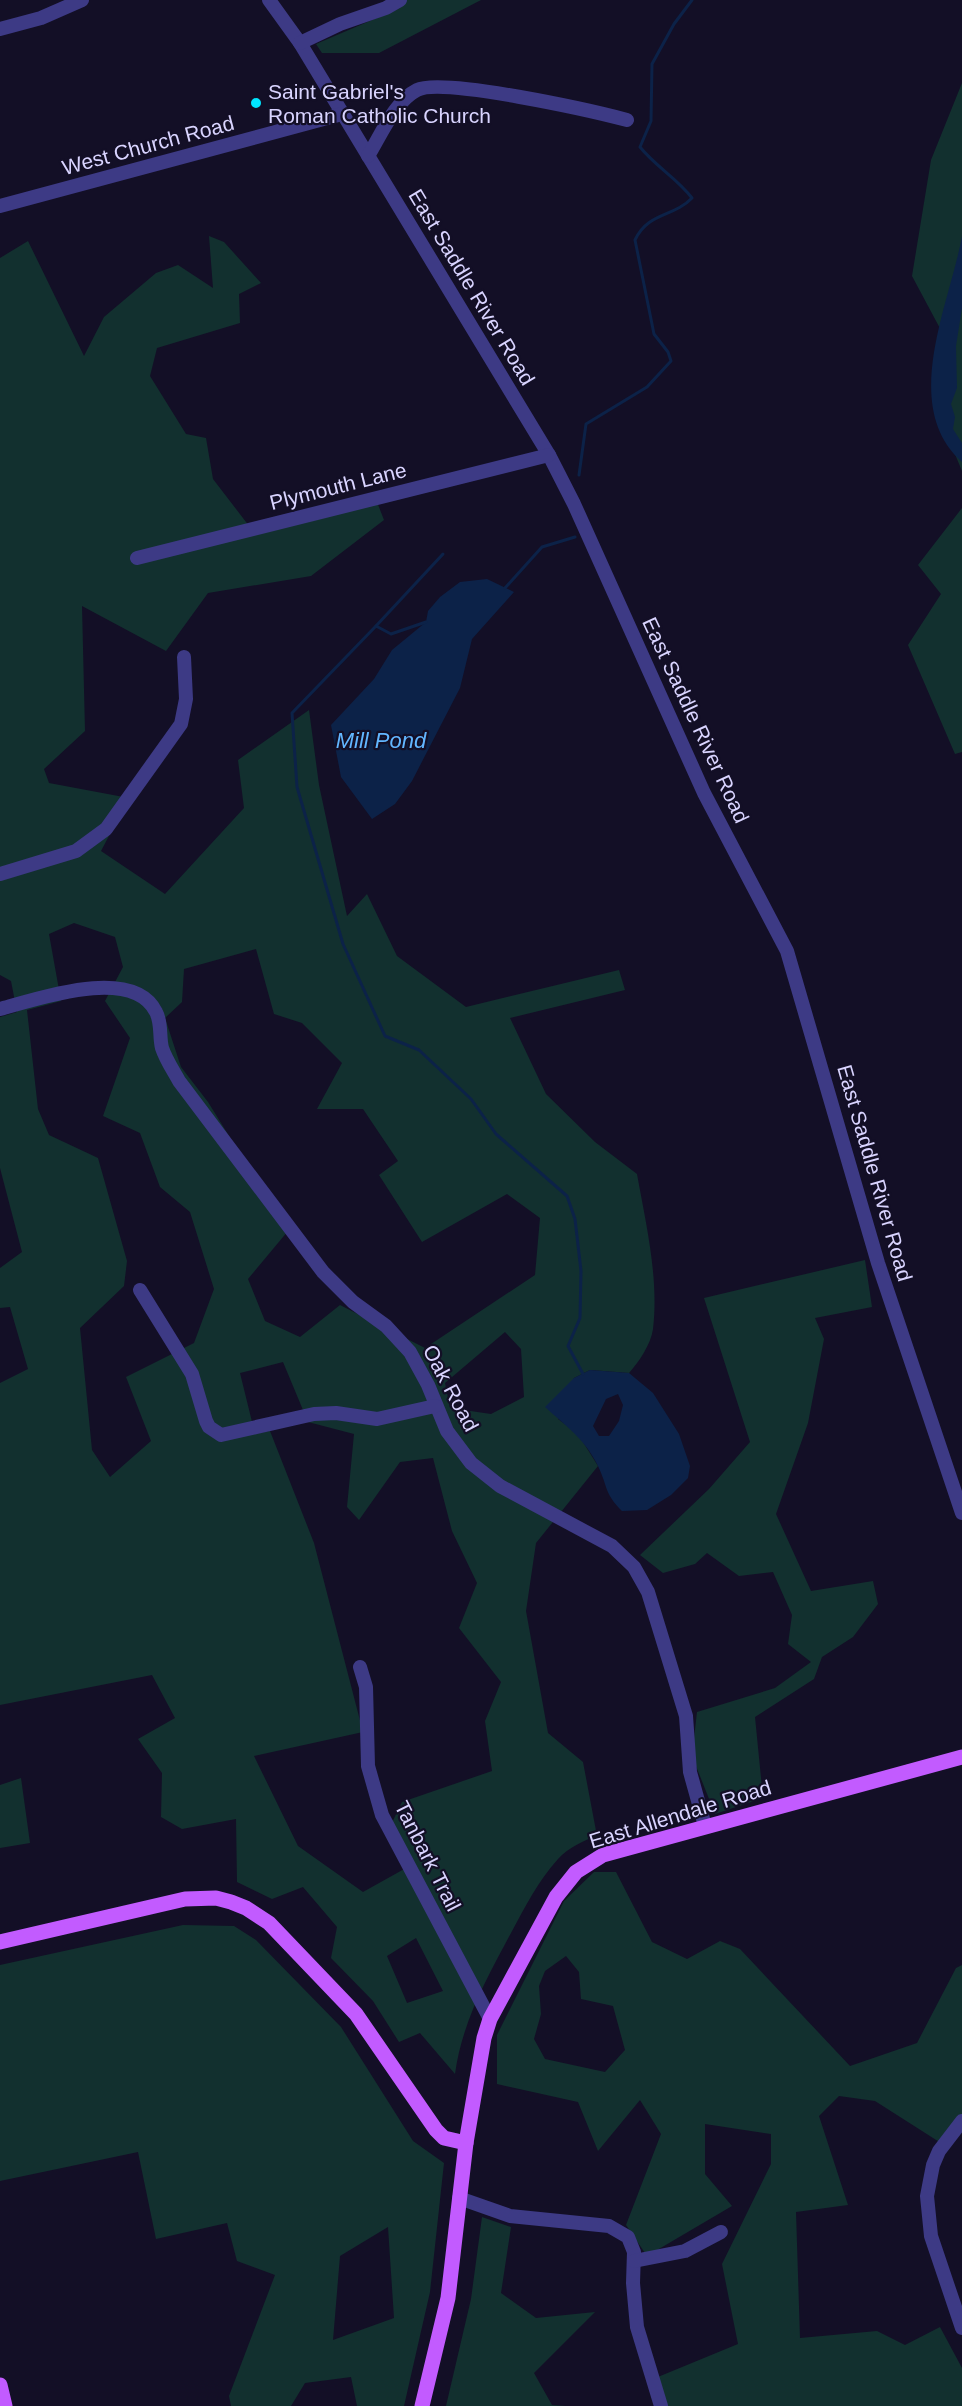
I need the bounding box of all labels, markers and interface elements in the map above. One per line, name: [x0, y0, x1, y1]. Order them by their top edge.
place label: Saint Gabriel's Roman Catholic Church: [268, 80, 491, 127]
marker: Saint Gabriel's Roman Catholic Church: [249, 96, 263, 110]
street label: West Church Road: [60, 111, 236, 179]
street label: East Saddle River Road: [404, 185, 540, 389]
street label: Plymouth Lane: [267, 458, 409, 514]
street label: East Saddle River Road: [638, 614, 754, 826]
water label: Mill Pond: [336, 728, 427, 753]
street label: East Saddle River Road: [833, 1062, 917, 1284]
street label: Oak Road: [419, 1341, 483, 1435]
street label: East Allendale Road: [586, 1775, 774, 1853]
street label: Tanbark Trail: [390, 1797, 466, 1915]

